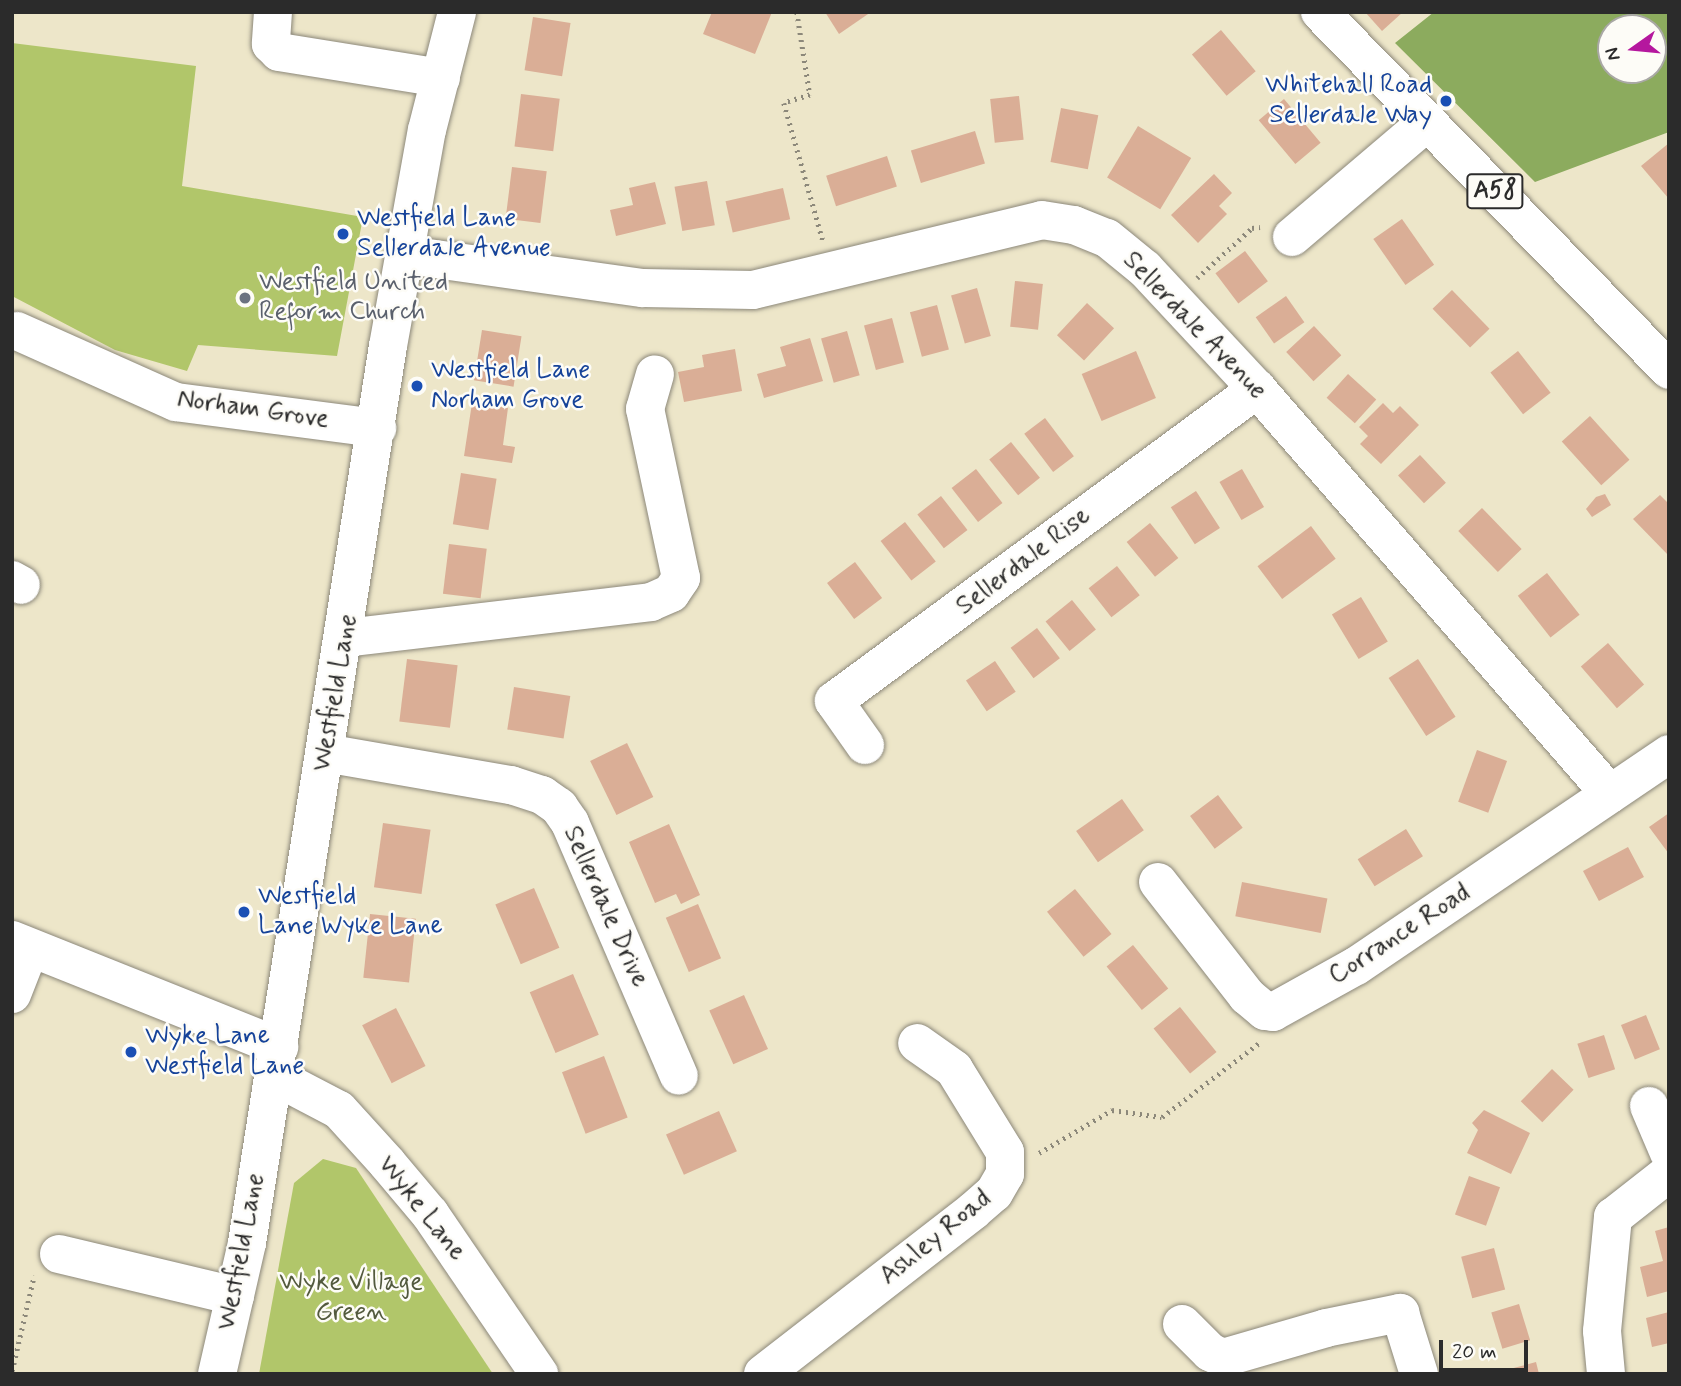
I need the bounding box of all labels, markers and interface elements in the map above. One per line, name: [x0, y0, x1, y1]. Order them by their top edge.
north arrow: [1597, 14, 1667, 84]
text: N: [1599, 45, 1627, 63]
place label: Whitehall Road Sellerdale Way: [1265, 70, 1432, 132]
marker: Whitehall Road Sellerdale Way: [1438, 93, 1454, 109]
road number: A58: [1465, 170, 1525, 211]
place label: Westfield Lane Sellerdale Avenue: [357, 203, 554, 264]
marker: Westfield Lane Sellerdale Avenue: [335, 226, 351, 242]
street label: Sellerdale Avenue: [1114, 244, 1274, 408]
place label: Westfield United Reform Church: [259, 267, 436, 328]
marker: Westfield United Reform Church: [237, 290, 253, 306]
place label: Westfield Lane Norham Grove: [431, 355, 592, 416]
marker: Westfield Lane Norham Grove: [409, 378, 425, 394]
street label: Norham Grove: [175, 384, 331, 436]
street label: Sellerdale Rise: [951, 501, 1097, 623]
street label: Westfield Lane: [307, 611, 365, 775]
street label: Sellerdale Drive: [556, 822, 654, 992]
street label: Corrance Road: [1324, 878, 1476, 992]
place label: Westfield Lane Wyke Lane: [258, 881, 446, 942]
marker: Westfield Lane Wyke Lane: [236, 904, 252, 920]
place label: Wyke Lane Westfield Lane: [145, 1021, 306, 1082]
marker: Wyke Lane Westfield Lane: [123, 1044, 139, 1060]
street label: Wyke Lane: [370, 1150, 472, 1268]
street label: Westfield Lane: [211, 1170, 273, 1334]
street label: Ashley Road: [876, 1185, 996, 1291]
park label: Wyke Village Green: [281, 1267, 421, 1328]
scale bar: [1443, 1326, 1532, 1370]
text: 20 m: [1452, 1338, 1497, 1366]

